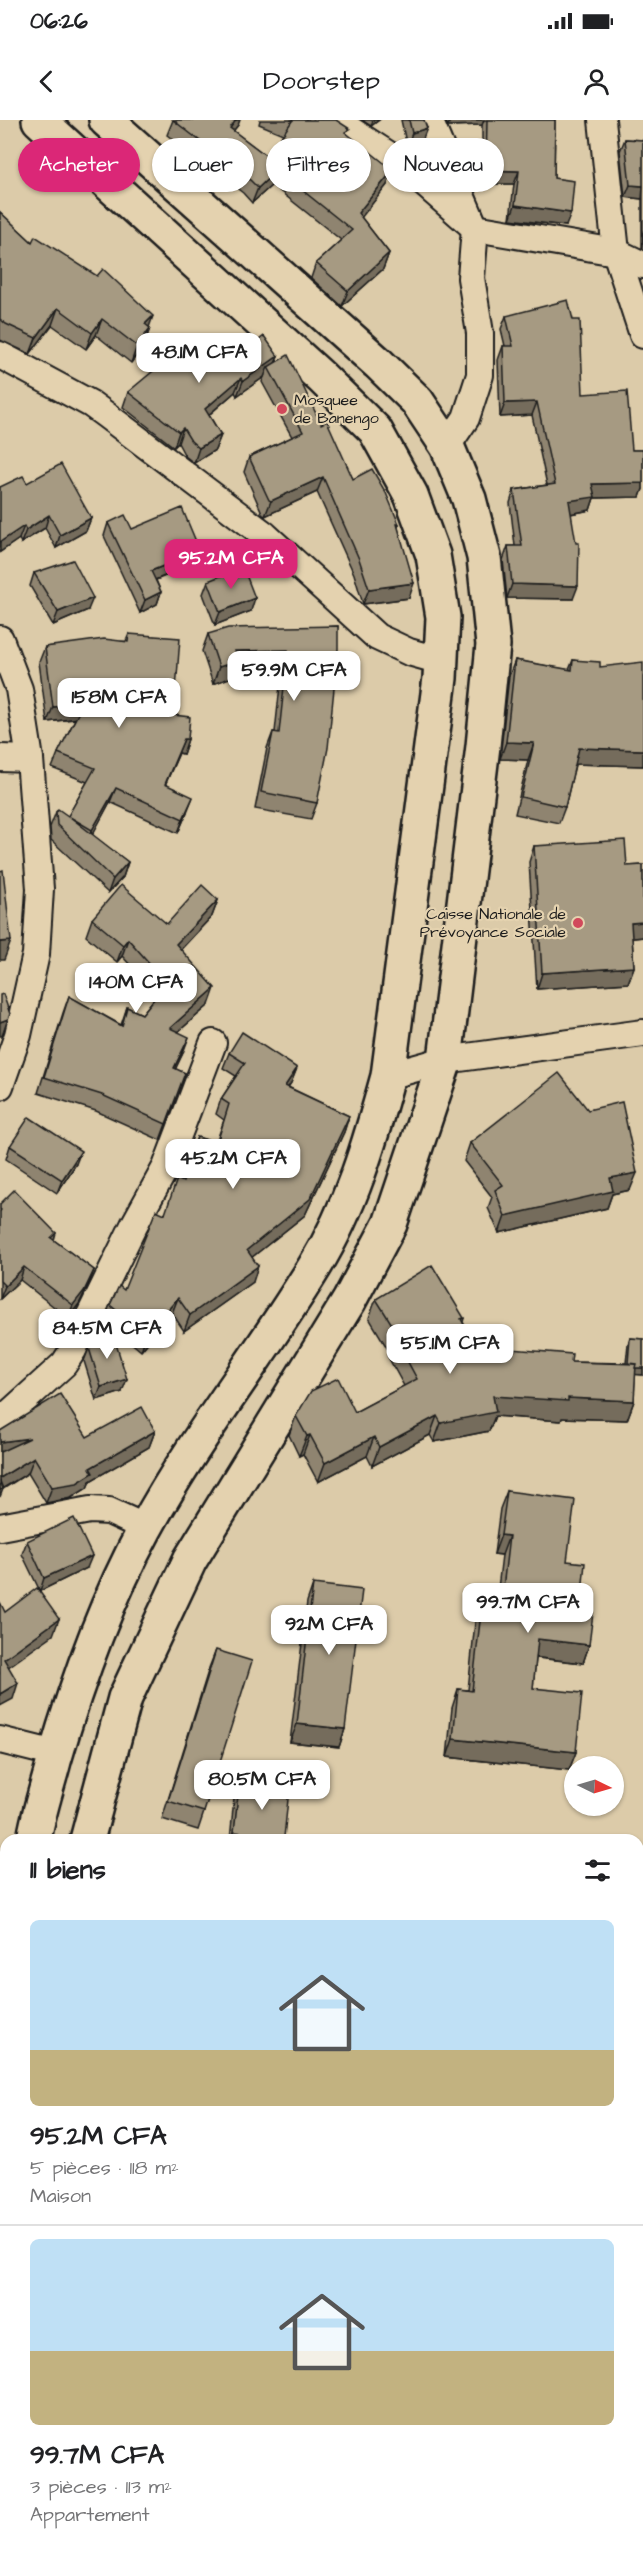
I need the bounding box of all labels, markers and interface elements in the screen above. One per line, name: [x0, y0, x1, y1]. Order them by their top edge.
text: 06:26: [30, 6, 88, 37]
text: Doorstep: [263, 62, 380, 100]
icon: back: [30, 65, 63, 98]
icon: person: [580, 65, 613, 98]
chip: Acheter: [18, 138, 140, 192]
chip: Louer: [152, 138, 254, 192]
chip: Filtres: [266, 138, 371, 192]
chip: Nouveau: [383, 138, 504, 192]
pin: 48.1M CFA: [130, 333, 268, 384]
text: 48.1M CFA: [150, 338, 248, 366]
place label: Mosquee de Banengo: [294, 389, 379, 430]
marker: Mosquee de Banengo: [275, 402, 289, 416]
pin: 95.2M CFA: [162, 539, 300, 590]
text: 95.2M CFA: [178, 544, 284, 572]
pin: 59.9M CFA: [225, 651, 363, 702]
text: 59.9M CFA: [241, 656, 347, 684]
pin: 158M CFA: [57, 678, 181, 729]
text: 158M CFA: [71, 683, 167, 711]
place label: Caisse Nationale de Prévoyance Sociale: [420, 903, 566, 944]
marker: Caisse Nationale de Prévoyance Sociale: [571, 916, 585, 930]
pin: 140M CFA: [74, 963, 198, 1014]
text: 140M CFA: [89, 968, 183, 996]
pin: 45.2M CFA: [164, 1139, 302, 1190]
text: 45.2M CFA: [179, 1144, 287, 1172]
pin: 84.5M CFA: [38, 1309, 176, 1360]
text: 84.5M CFA: [53, 1314, 161, 1342]
pin: 55.1M CFA: [381, 1324, 519, 1375]
text: 55.1M CFA: [400, 1329, 500, 1357]
pin: 99.7M CFA: [459, 1583, 597, 1634]
text: 99.7M CFA: [476, 1588, 580, 1616]
pin: 92M CFA: [274, 1605, 384, 1656]
text: 92M CFA: [285, 1610, 373, 1638]
north arrow: [564, 1756, 624, 1816]
map controls: [564, 1756, 624, 1816]
pin: 80.5M CFA: [193, 1760, 331, 1811]
text: 80.5M CFA: [208, 1765, 316, 1793]
text: 11 biens: [30, 1852, 106, 1888]
icon: filters: [581, 1854, 614, 1887]
icon: home: [268, 1959, 376, 2067]
text: 95.2M CFA: [30, 2118, 167, 2154]
text: 5 pièces · 118 m²: [30, 2154, 179, 2182]
text: Maison: [30, 2182, 91, 2210]
icon: home: [268, 2278, 376, 2386]
text: 99.7M CFA: [30, 2437, 164, 2473]
text: 3 pièces · 113 m²: [30, 2473, 172, 2501]
text: Appartement: [30, 2501, 150, 2529]

